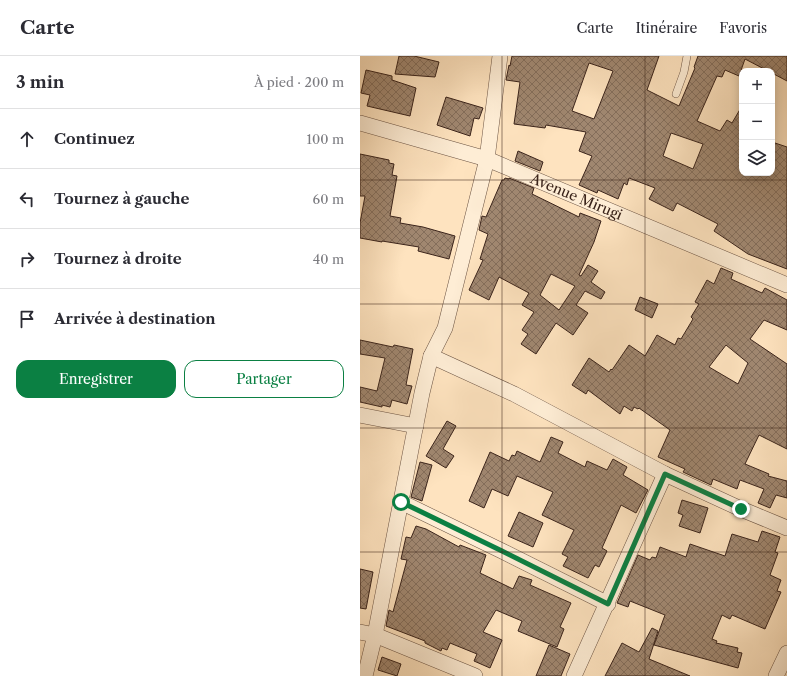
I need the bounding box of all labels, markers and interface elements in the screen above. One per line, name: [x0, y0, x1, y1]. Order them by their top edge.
text: Carte: [20, 16, 75, 39]
text: Carte: [577, 19, 613, 37]
text: Itinéraire: [635, 19, 697, 37]
text: Favoris: [719, 19, 767, 37]
map controls: [739, 68, 775, 176]
button: +: [739, 68, 775, 104]
text: 3 min: [16, 72, 65, 92]
text: À pied · 200 m: [254, 74, 344, 90]
button: −: [739, 104, 775, 140]
icon: ahead: [16, 128, 38, 150]
text: Continuez: [54, 129, 135, 148]
text: 100 m: [306, 131, 344, 147]
button: layers: [739, 140, 775, 176]
street label: Avenue Mirugi: [527, 169, 625, 224]
icon: left: [16, 188, 38, 210]
text: Tournez à gauche: [54, 189, 190, 208]
text: 60 m: [313, 191, 344, 207]
icon: right: [16, 248, 38, 270]
text: Tournez à droite: [54, 249, 182, 268]
text: 40 m: [313, 251, 344, 267]
icon: arrive: [16, 308, 38, 330]
text: Arrivée à destination: [54, 309, 216, 328]
button: Enregistrer: [16, 360, 176, 398]
button: Partager: [184, 360, 344, 398]
route start: [392, 493, 410, 511]
route end: [732, 500, 750, 518]

